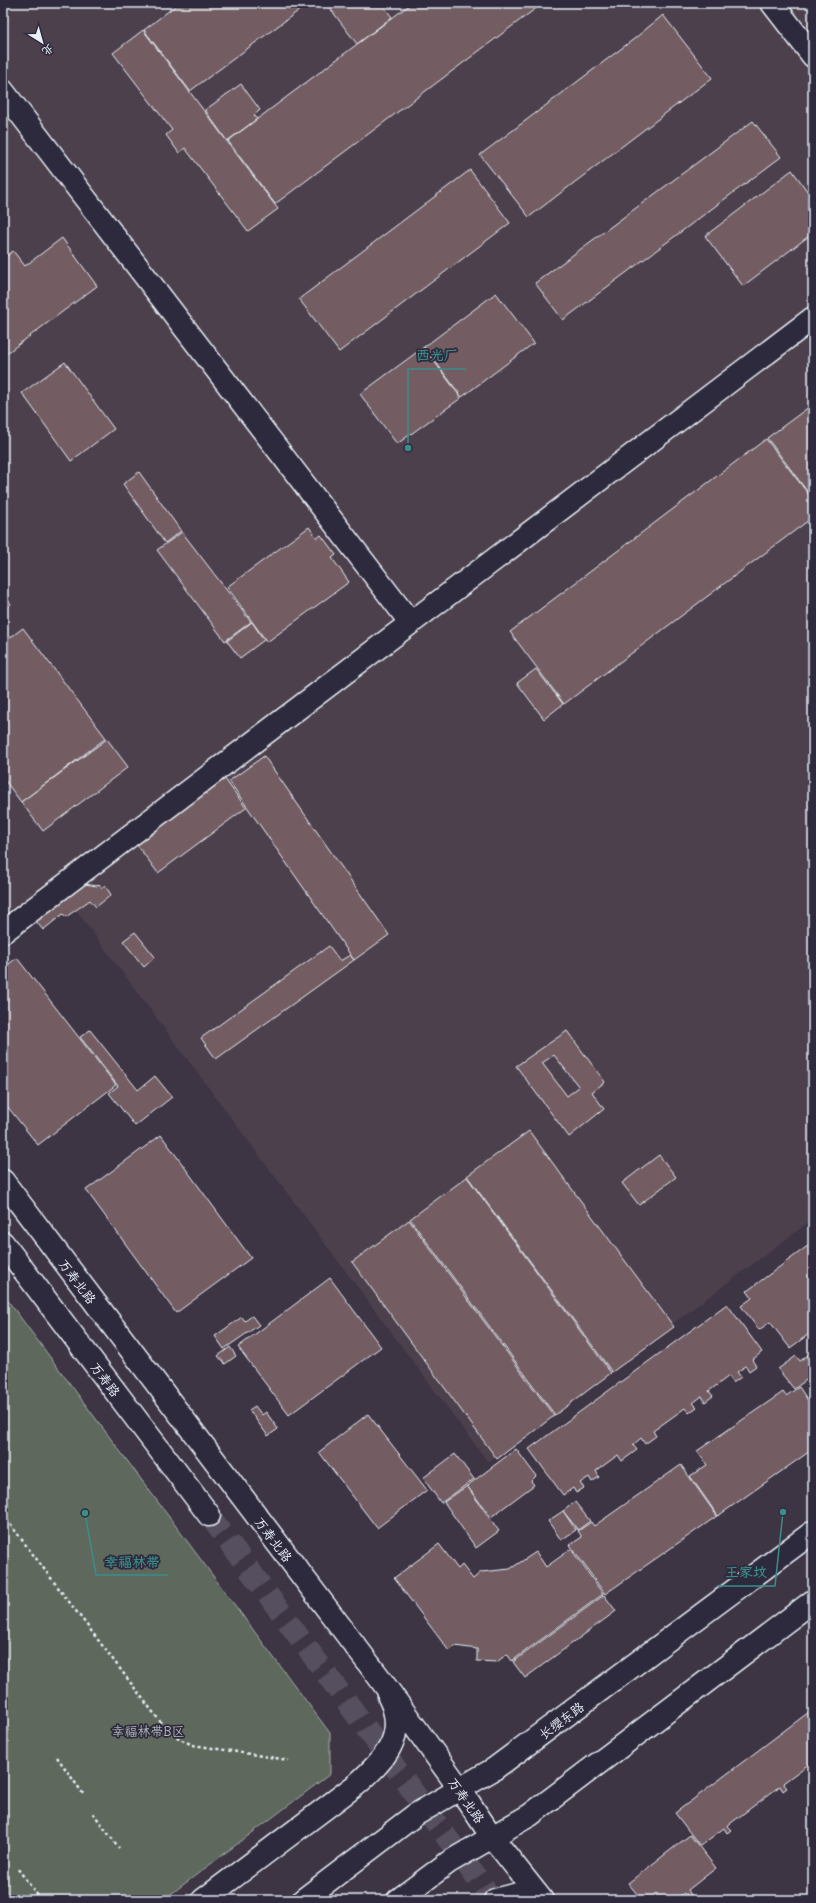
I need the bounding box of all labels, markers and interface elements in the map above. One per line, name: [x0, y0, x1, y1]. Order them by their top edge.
north arrow: [22, 22, 62, 62]
text: 北: [39, 41, 57, 60]
callout: 西光厂: [408, 343, 466, 369]
text: 西光厂: [416, 345, 458, 364]
street label: 万寿北路: [56, 1255, 100, 1307]
street label: 万寿路: [87, 1358, 125, 1400]
street label: 万寿北路: [252, 1513, 296, 1565]
callout: 幸福林带: [96, 1549, 168, 1575]
text: 幸福林带: [104, 1552, 160, 1571]
callout: 王家坟: [717, 1560, 775, 1586]
text: 王家坟: [725, 1562, 767, 1581]
street label: 长缨东路: [535, 1698, 587, 1742]
park label: 幸福林带B区: [111, 1722, 185, 1739]
street label: 万寿北路: [445, 1774, 489, 1826]

